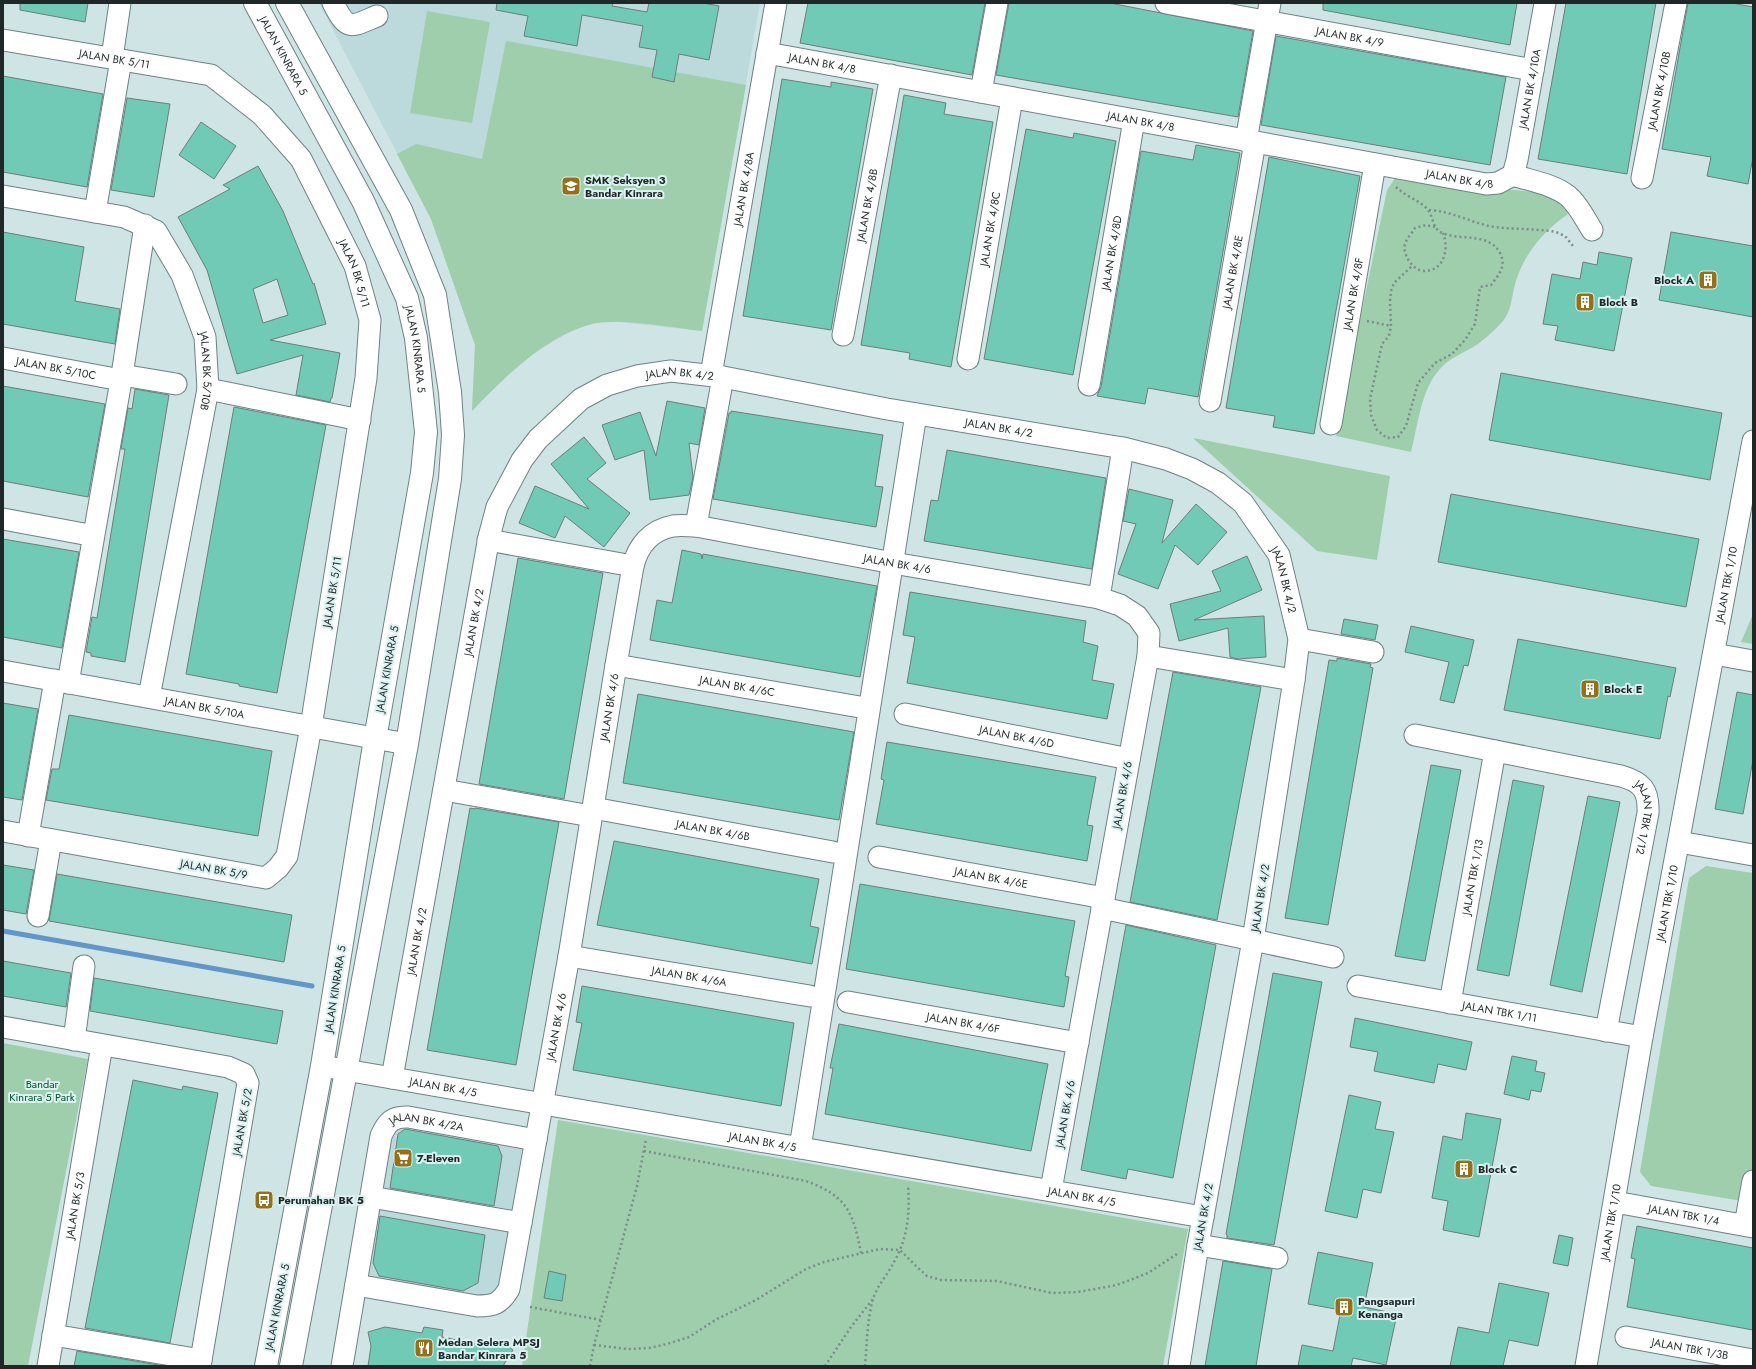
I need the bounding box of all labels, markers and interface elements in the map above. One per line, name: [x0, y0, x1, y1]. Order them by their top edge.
street label: JALAN KINRARA 5: [255, 11, 312, 98]
street label: JALAN BK 4/9: [1313, 22, 1385, 51]
street label: JALAN BK 5/11: [76, 45, 151, 73]
street label: JALAN BK 4/10A: [1514, 47, 1545, 132]
street label: JALAN BK 4/8: [785, 49, 857, 77]
street label: JALAN BK 4/10B: [1643, 50, 1674, 133]
street label: JALAN BK 4/8: [1104, 107, 1176, 135]
street label: JALAN BK 4/8A: [729, 150, 758, 229]
street label: JALAN BK 4/8: [1423, 165, 1494, 192]
street label: JALAN BK 4/8B: [852, 167, 882, 245]
place label: SMK Seksyen 3 Bandar Kinrara: [585, 172, 666, 201]
school or university icon: SMK Seksyen 3 Bandar Kinrara: [560, 175, 582, 197]
street label: JALAN BK 4/8C: [975, 190, 1004, 269]
street label: JALAN BK 4/8D: [1097, 214, 1126, 293]
street label: JALAN BK 5/11: [334, 234, 374, 309]
street label: JALAN BK 4/8E: [1218, 234, 1247, 312]
street label: JALAN BK 4/8F: [1339, 256, 1367, 333]
building icon: Block A: [1697, 269, 1719, 291]
place label: Block A: [1654, 272, 1695, 288]
building icon: Block B: [1574, 291, 1596, 313]
place label: Block B: [1599, 294, 1638, 310]
street label: JALAN KINRARA 5: [400, 302, 430, 394]
street label: JALAN BK 5/10B: [195, 327, 216, 412]
street label: JALAN BK 5/10C: [13, 352, 97, 383]
street label: JALAN BK 4/2: [643, 363, 715, 384]
street label: JALAN BK 4/2: [962, 414, 1034, 441]
street label: JALAN BK 4/2: [1266, 541, 1301, 614]
street label: JALAN TBK 1/10: [1711, 545, 1741, 626]
street label: JALAN BK 4/6: [860, 549, 932, 577]
street label: JALAN BK 5/11: [318, 555, 346, 631]
street label: JALAN BK 4/2: [459, 587, 488, 659]
street label: JALAN KINRARA 5: [371, 624, 403, 716]
street label: JALAN BK 4/6C: [696, 671, 776, 700]
street label: JALAN BK 4/6: [596, 672, 623, 744]
building icon: Block E: [1579, 678, 1601, 700]
place label: Block E: [1604, 681, 1642, 697]
street label: JALAN BK 5/10A: [162, 692, 247, 723]
street label: JALAN BK 4/6D: [976, 721, 1056, 752]
street label: JALAN BK 4/6: [1108, 760, 1136, 832]
street label: JALAN TBK 1/12: [1630, 775, 1656, 856]
street label: JALAN BK 4/6B: [673, 815, 751, 845]
street label: JALAN TBK 1/13: [1458, 838, 1487, 918]
street label: JALAN BK 5/9: [177, 855, 249, 883]
street label: JALAN BK 4/6E: [951, 863, 1029, 892]
street label: JALAN BK 4/2: [1246, 863, 1273, 935]
street label: JALAN TBK 1/10: [1652, 863, 1682, 944]
street label: JALAN BK 4/2: [402, 906, 430, 978]
street label: JALAN KINRARA 5: [320, 944, 350, 1036]
street label: JALAN BK 4/6A: [649, 962, 729, 990]
street label: JALAN BK 4/6: [542, 992, 570, 1064]
street label: JALAN TBK 1/11: [1459, 997, 1538, 1026]
street label: JALAN BK 4/6F: [923, 1008, 1001, 1037]
street label: JALAN BK 4/5: [406, 1073, 478, 1100]
park label: Bandar Kinrara 5 Park: [9, 1076, 75, 1105]
street label: JALAN BK 4/6: [1051, 1079, 1079, 1151]
street label: JALAN BK 5/2: [228, 1087, 256, 1159]
street label: JALAN BK 4/2A: [384, 1109, 466, 1135]
street label: JALAN BK 4/5: [726, 1128, 798, 1155]
supermarket icon: 7-Eleven: [392, 1147, 414, 1169]
place label: 7-Eleven: [417, 1150, 460, 1166]
building icon: Block C: [1453, 1158, 1475, 1180]
place label: Block C: [1478, 1161, 1518, 1177]
street label: JALAN BK 5/3: [61, 1170, 89, 1242]
street label: JALAN BK 4/5: [1045, 1182, 1117, 1210]
street label: JALAN BK 4/2: [1189, 1182, 1217, 1254]
street label: JALAN TBK 1/10: [1596, 1182, 1625, 1263]
bus stop icon: Perumahan BK 5: [253, 1189, 275, 1211]
place label: Perumahan BK 5: [278, 1192, 364, 1208]
street label: JALAN TBK 1/4: [1645, 1200, 1721, 1229]
street label: JALAN KINRARA 5: [260, 1262, 293, 1354]
place label: Pangsapuri Kenanga: [1358, 1293, 1415, 1322]
building icon: Pangsapuri Kenanga: [1333, 1296, 1355, 1318]
street label: JALAN TBK 1/3B: [1648, 1333, 1730, 1363]
place label: Medan Selera MPSJ Bandar Kinrara 5: [438, 1334, 540, 1363]
restaurant icon: Medan Selera MPSJ Bandar Kinrara 5: [413, 1337, 435, 1359]

